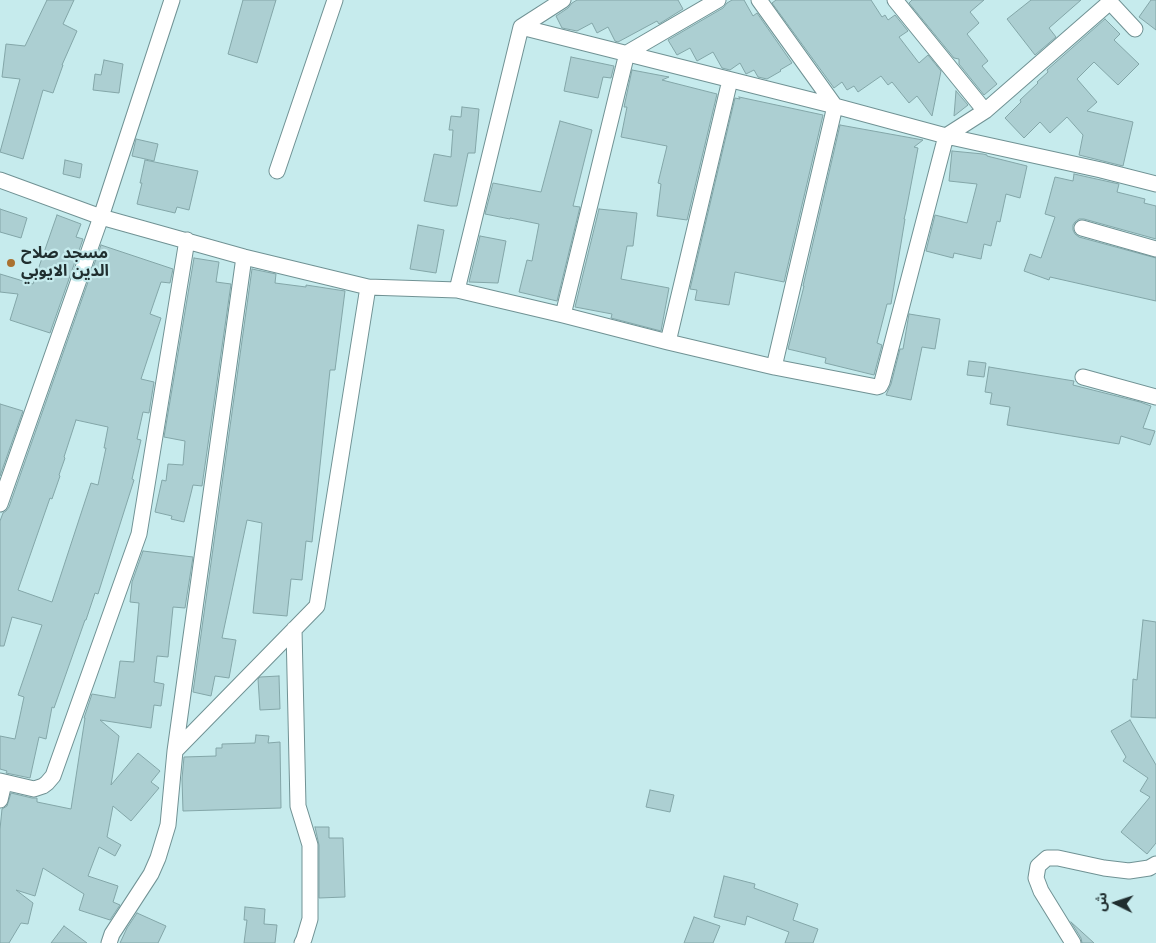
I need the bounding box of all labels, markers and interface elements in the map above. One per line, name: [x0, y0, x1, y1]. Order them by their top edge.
place label: مسجد صلاح الدين الايوبي: [21, 244, 109, 282]
marker: مسجد صلاح الدين الايوبي: [5, 257, 17, 269]
north arrow: [1091, 878, 1141, 928]
text: ش: [1092, 892, 1110, 912]

